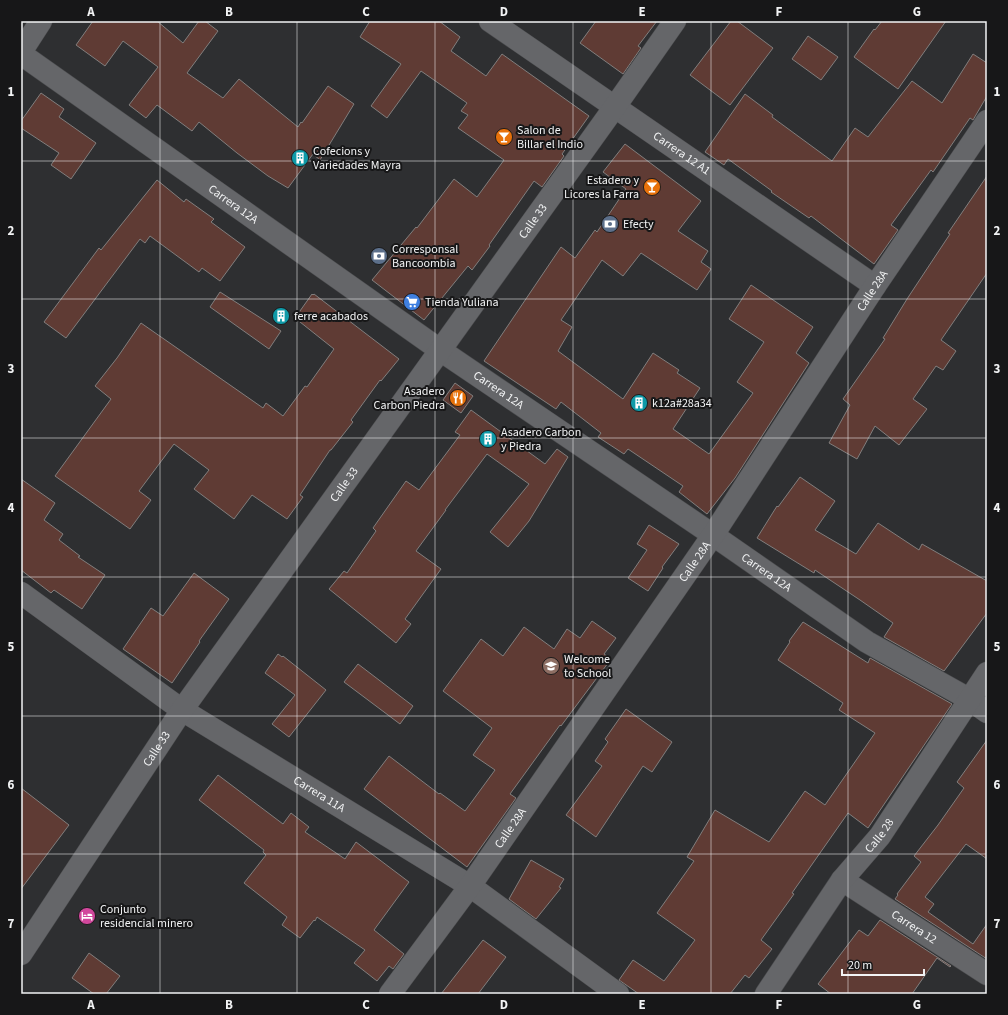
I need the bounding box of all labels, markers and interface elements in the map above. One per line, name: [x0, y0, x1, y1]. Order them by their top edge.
text: A: [86, 3, 95, 21]
text: B: [225, 3, 233, 21]
text: C: [362, 3, 370, 21]
text: D: [500, 3, 508, 21]
text: E: [638, 3, 646, 21]
text: F: [776, 3, 783, 21]
text: G: [913, 3, 921, 21]
text: 1: [8, 83, 15, 101]
text: 1: [994, 83, 1001, 101]
place label: Salon de Billar el Indio: [517, 122, 583, 153]
bar icon: Salon de Billar el Indio: [494, 127, 514, 147]
street label: Carrera 12 A1: [650, 127, 714, 179]
place label: Cofecions y Variedades Mayra: [313, 143, 401, 174]
building icon: Cofecions y Variedades Mayra: [290, 148, 310, 168]
place label: Estadero y Licores la Farra: [564, 172, 639, 203]
bar icon: Estadero y Licores la Farra: [642, 177, 662, 197]
street label: Carrera 12A: [205, 180, 262, 228]
street label: Calle 33: [514, 200, 551, 242]
bank icon: Efecty: [600, 214, 620, 234]
place label: Efecty: [623, 216, 654, 233]
text: 2: [8, 222, 15, 240]
text: 2: [994, 222, 1001, 240]
place label: Corresponsal Bancoombia: [392, 241, 458, 272]
bank icon: Corresponsal Bancoombia: [369, 246, 389, 266]
street label: Calle 28A: [852, 266, 892, 314]
supermarket icon: Tienda Yuliana: [402, 292, 422, 312]
place label: Tienda Yuliana: [425, 294, 499, 311]
building icon: ferre acabados: [271, 306, 291, 326]
place label: ferre acabados: [294, 308, 368, 325]
text: 3: [8, 360, 15, 378]
text: 3: [994, 360, 1001, 378]
street label: Carrera 12A: [470, 367, 528, 413]
place label: Asadero Carbon Piedra: [374, 383, 445, 414]
restaurant icon: Asadero Carbon Piedra: [448, 388, 468, 408]
building icon: k12a#28a34: [629, 393, 649, 413]
place label: k12a#28a34: [652, 395, 712, 412]
place label: Asadero Carbon y Piedra: [501, 424, 581, 455]
building icon: Asadero Carbon y Piedra: [478, 429, 498, 449]
street label: Calle 33: [326, 463, 362, 505]
text: 4: [8, 499, 15, 517]
text: 4: [994, 499, 1001, 517]
street label: Calle 28A: [675, 537, 715, 585]
street label: Carrera 12A: [738, 549, 796, 596]
text: 5: [8, 638, 15, 656]
text: 5: [994, 638, 1001, 656]
place label: Welcome to School: [564, 651, 611, 682]
school or university icon: Welcome to School: [541, 656, 561, 676]
street label: Calle 33: [139, 728, 174, 770]
street label: Carrera 11A: [290, 772, 349, 817]
text: 6: [8, 776, 15, 794]
text: 6: [994, 776, 1001, 794]
street label: Calle 28A: [490, 804, 530, 852]
street label: Calle 28: [861, 815, 898, 857]
place label: Conjunto residencial minero: [100, 901, 193, 932]
hotel icon: Conjunto residencial minero: [77, 906, 97, 926]
street label: Carrera 12: [888, 906, 940, 948]
text: 7: [8, 915, 15, 933]
text: 7: [994, 915, 1001, 933]
scale bar: [842, 951, 924, 977]
text: 20 m: [848, 957, 872, 974]
text: A: [86, 996, 95, 1014]
text: B: [225, 996, 233, 1014]
text: C: [362, 996, 370, 1014]
text: D: [500, 996, 508, 1014]
text: E: [638, 996, 646, 1014]
text: F: [776, 996, 783, 1014]
text: G: [913, 996, 921, 1014]

